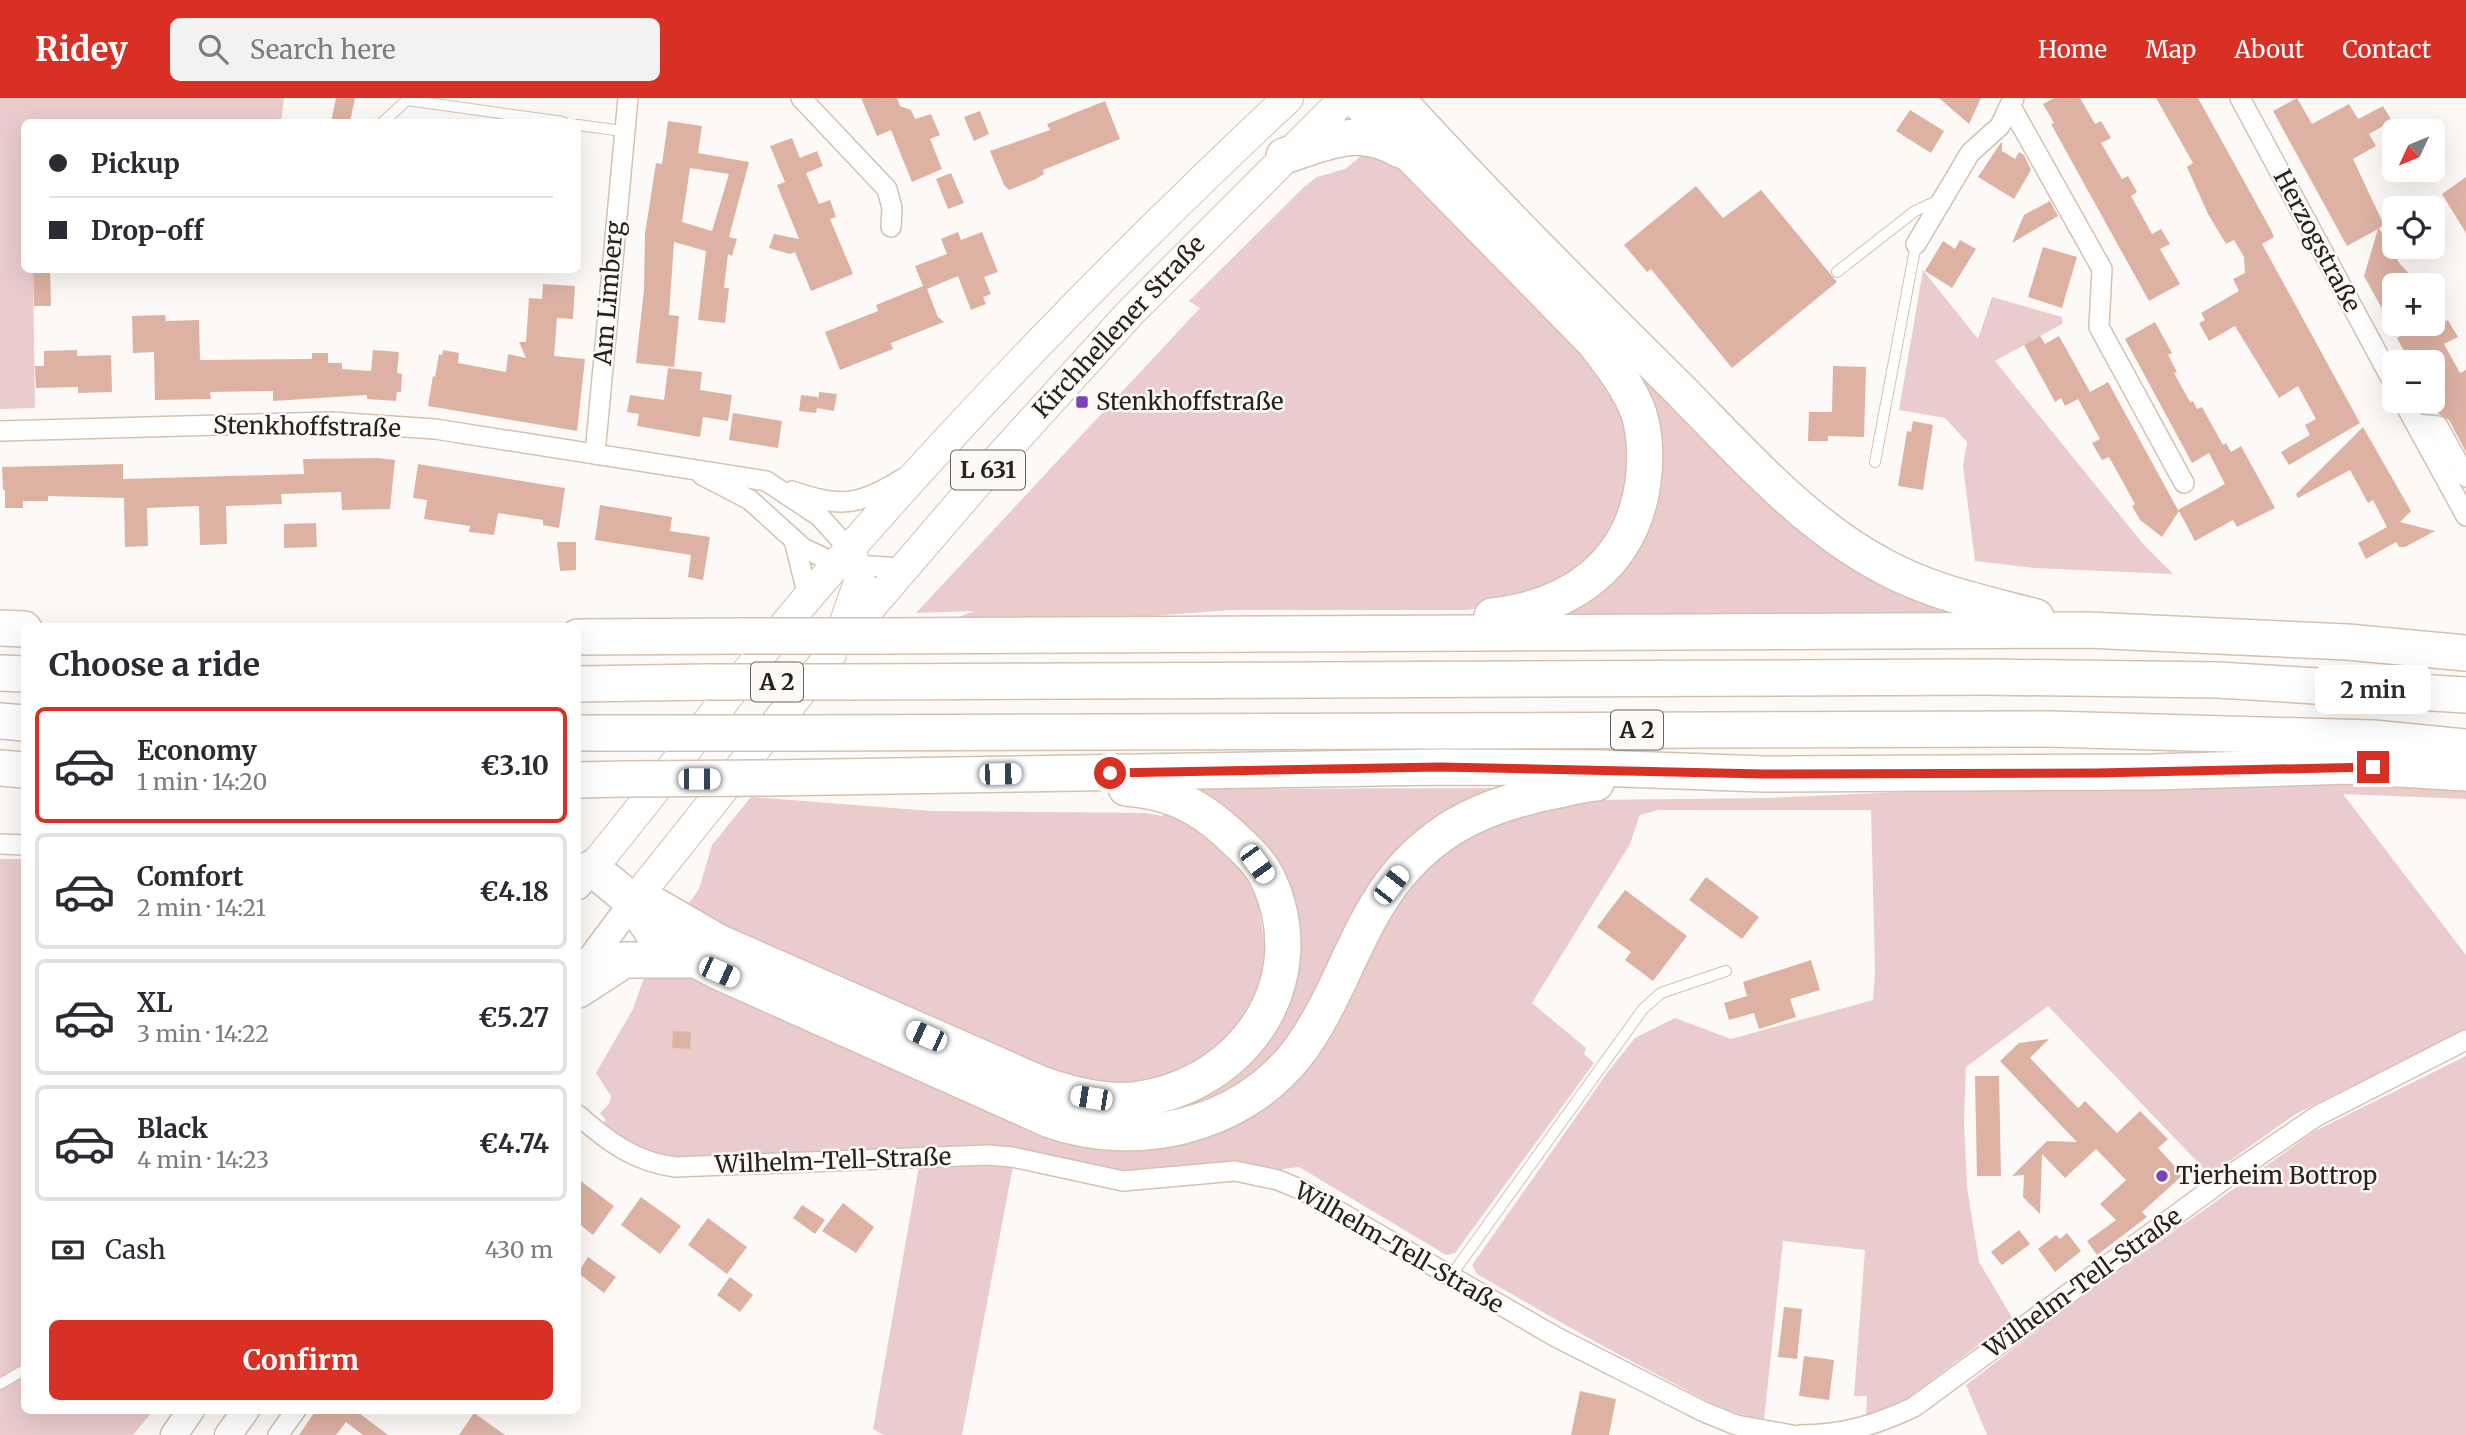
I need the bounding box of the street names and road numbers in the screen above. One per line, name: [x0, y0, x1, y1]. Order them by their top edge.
street label: Herzogstraße: [2267, 164, 2368, 317]
street label: Am Limberg: [587, 219, 630, 367]
street label: Kirchhellener Straße: [1026, 229, 1211, 425]
street label: Stenkhoffstraße: [213, 409, 401, 444]
road number: L 631: [951, 450, 1025, 490]
road number: A 2: [751, 662, 803, 702]
road number: A 2: [1611, 710, 1663, 750]
street label: Wilhelm-Tell-Straße: [713, 1141, 952, 1180]
street label: Wilhelm-Tell-Straße: [1288, 1175, 1509, 1320]
street label: Wilhelm-Tell-Straße: [1977, 1201, 2187, 1365]

